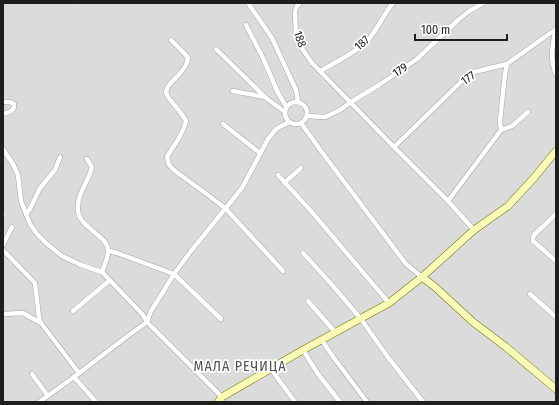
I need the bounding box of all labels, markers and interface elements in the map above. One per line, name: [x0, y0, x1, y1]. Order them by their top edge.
scale bar: [415, 16, 507, 42]
text: 100 m: [421, 23, 450, 37]
street label: 188: [291, 29, 309, 49]
street label: 187: [352, 33, 373, 53]
street label: 179: [390, 60, 410, 80]
street label: 177: [458, 68, 478, 88]
district label: МАЛА РЕЧИЦА: [193, 358, 287, 375]

